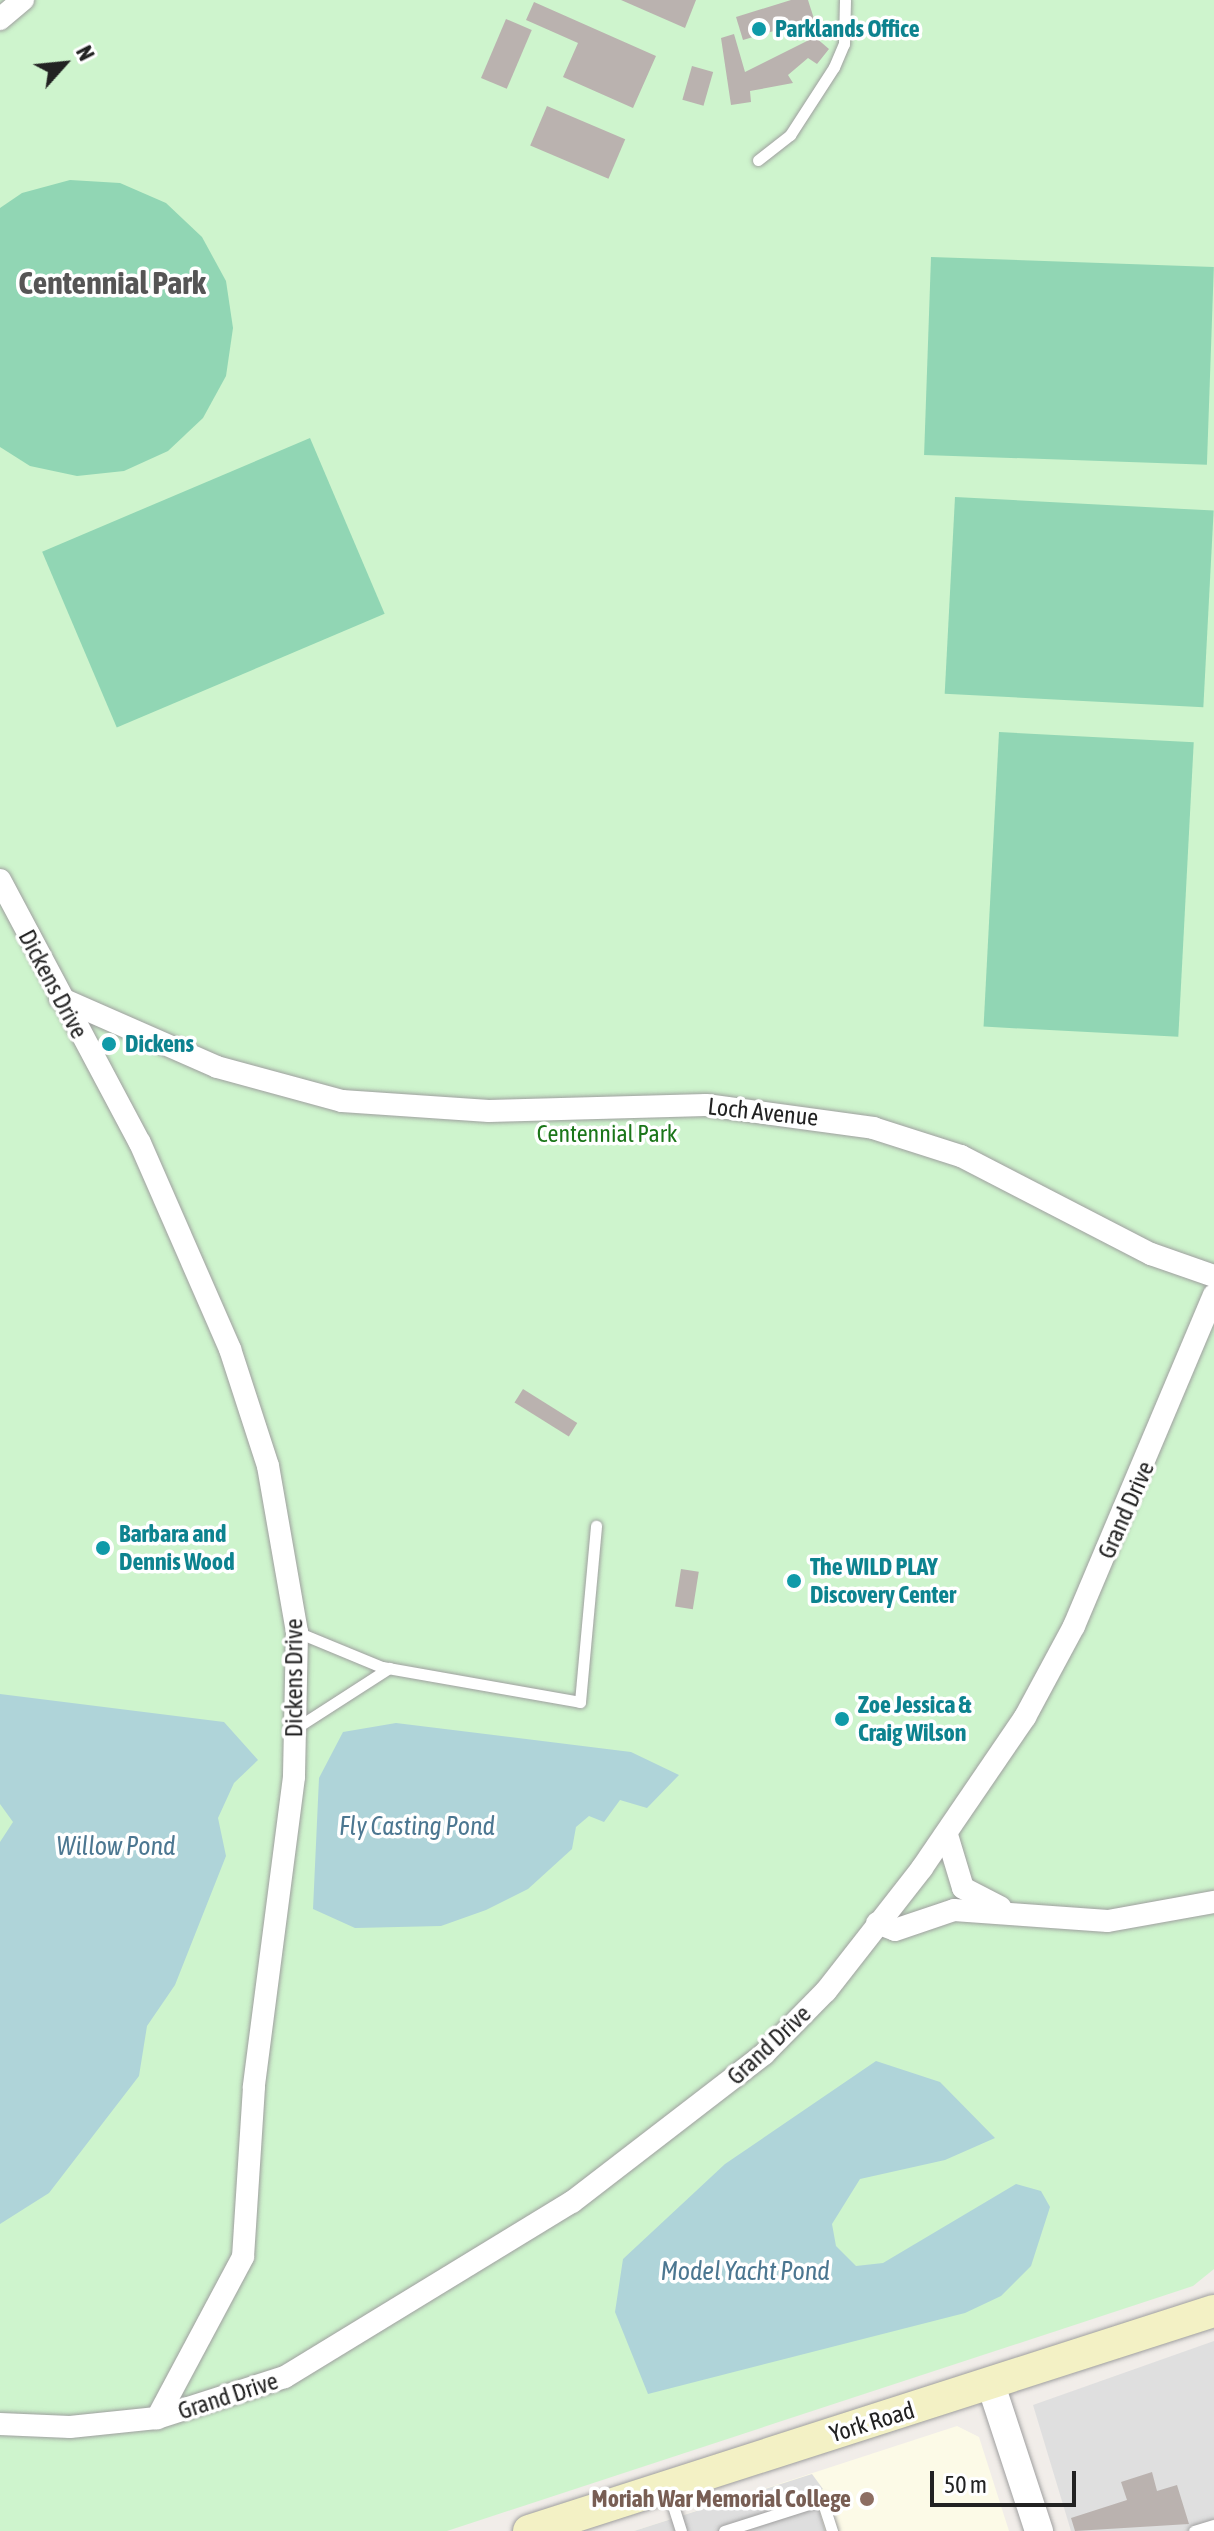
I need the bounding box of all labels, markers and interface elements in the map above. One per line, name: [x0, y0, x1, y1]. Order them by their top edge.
place label: Parklands Office: [775, 15, 920, 43]
marker: Parklands Office: [750, 20, 768, 38]
north arrow: [24, 24, 104, 104]
text: N: [71, 41, 100, 65]
district label: Centennial Park: [18, 264, 206, 302]
street label: Dickens Drive: [12, 925, 94, 1043]
place label: Dickens: [125, 1030, 194, 1058]
marker: Dickens: [100, 1035, 118, 1053]
street label: Loch Avenue: [706, 1092, 820, 1132]
park label: Centennial Park: [537, 1120, 677, 1148]
street label: Grand Drive: [1092, 1457, 1160, 1563]
place label: Barbara and Dennis Wood: [119, 1520, 235, 1576]
marker: Barbara and Dennis Wood: [94, 1539, 112, 1557]
place label: The WILD PLAY Discovery Center: [810, 1553, 956, 1609]
marker: The WILD PLAY Discovery Center: [785, 1572, 803, 1590]
street label: Dickens Drive: [280, 1619, 308, 1737]
place label: Zoe Jessica & Craig Wilson: [858, 1691, 971, 1747]
marker: Zoe Jessica & Craig Wilson: [833, 1710, 851, 1728]
water label: Fly Casting Pond: [339, 1811, 495, 1843]
water label: Willow Pond: [57, 1831, 175, 1863]
street label: Grand Drive: [721, 1999, 817, 2091]
water label: Model Yacht Pond: [660, 2256, 830, 2288]
street label: Grand Drive: [174, 2366, 282, 2426]
street label: York Road: [826, 2395, 918, 2449]
scale bar: [934, 2455, 1080, 2505]
text: 50 m: [944, 2471, 987, 2498]
place label: Moriah War Memorial College: [592, 2485, 851, 2513]
marker: Moriah War Memorial College: [858, 2490, 876, 2508]

